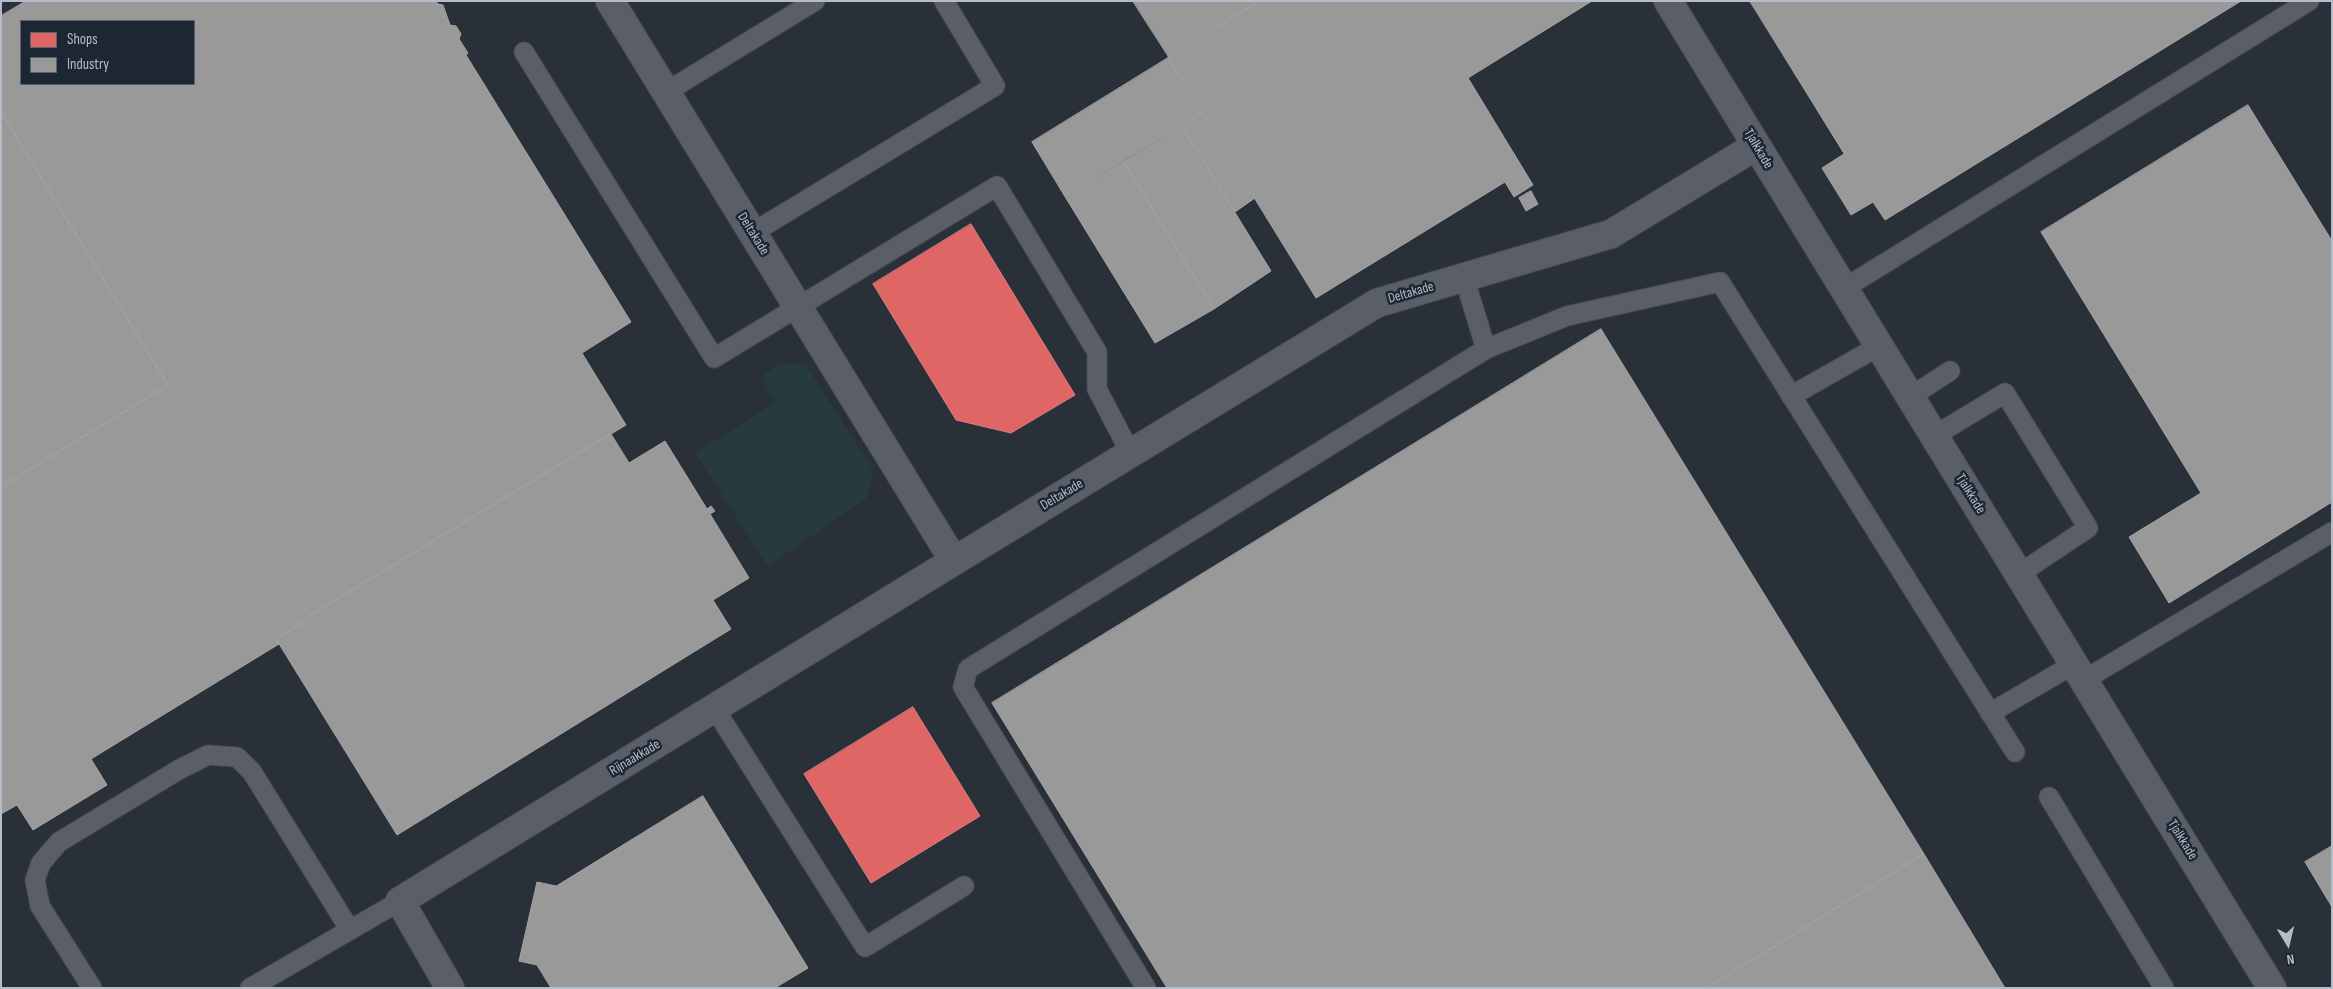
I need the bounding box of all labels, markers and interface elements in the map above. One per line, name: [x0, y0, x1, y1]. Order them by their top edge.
legend: [20, 20, 195, 85]
text: Shops: [67, 30, 98, 49]
text: Industry: [67, 55, 109, 74]
street label: Tjalkkade: [1740, 126, 1776, 172]
street label: Deltakade: [733, 210, 773, 258]
street label: Deltakade: [1386, 278, 1436, 308]
street label: Tjalkkade: [1951, 471, 1989, 517]
street label: Deltakade: [1038, 476, 1086, 514]
street label: Rijnaakkade: [607, 736, 663, 780]
street label: Tjalkkade: [2163, 817, 2201, 863]
north arrow: [2263, 919, 2313, 969]
text: N: [2285, 950, 2295, 968]

